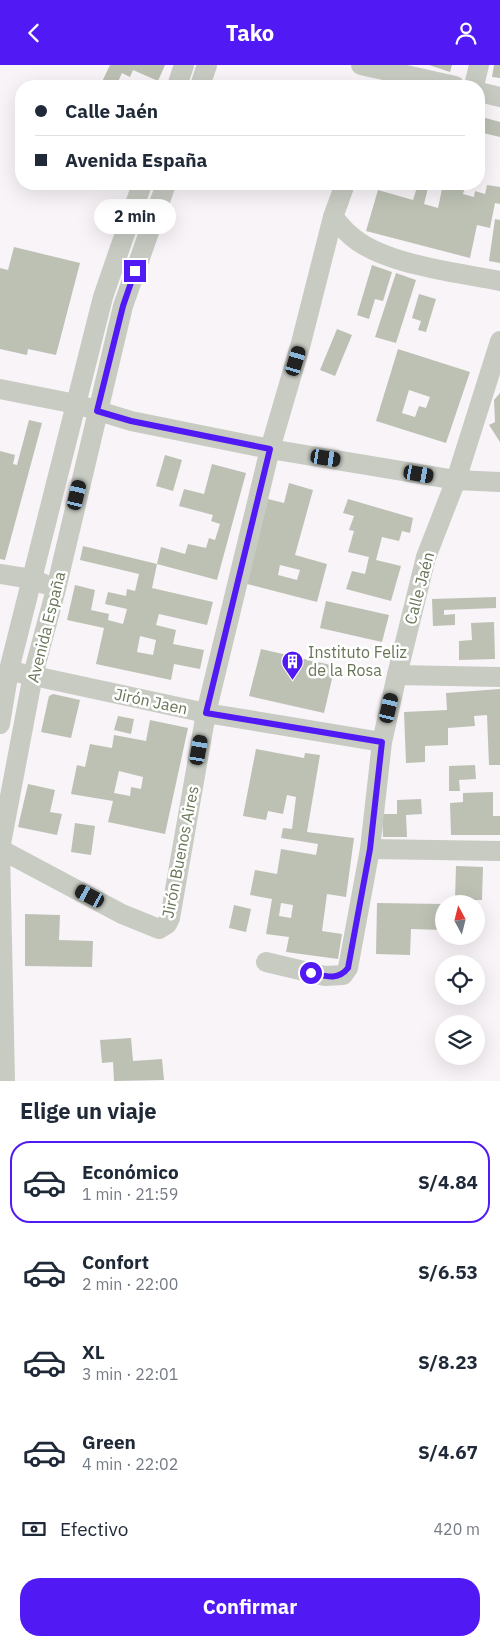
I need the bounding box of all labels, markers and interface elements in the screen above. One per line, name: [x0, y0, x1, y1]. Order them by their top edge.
text: Tako: [226, 18, 274, 47]
icon: back: [20, 19, 48, 47]
icon: person: [452, 19, 480, 47]
text: Calle Jaén: [65, 99, 158, 123]
text: Avenida España: [65, 148, 207, 172]
callout: 2 min: [94, 199, 176, 233]
text: 2 min: [114, 206, 156, 226]
route end: [124, 260, 146, 282]
car: [284, 344, 307, 378]
car: [310, 448, 341, 468]
car: [402, 464, 435, 484]
car: [66, 479, 87, 511]
street label: Calle Jaén: [400, 550, 438, 626]
street label: Avenida España: [23, 569, 70, 685]
place label: Instituto Feliz de la Rosa: [308, 642, 407, 680]
building icon: Instituto Feliz de la Rosa: [280, 649, 304, 680]
street label: Jirón Jaen: [113, 683, 189, 719]
car: [378, 692, 399, 724]
car: [189, 734, 208, 766]
street label: Jirón Buenos Aires: [157, 784, 203, 920]
car: [73, 882, 106, 910]
north arrow: [435, 895, 485, 945]
map controls: [435, 895, 485, 1065]
button: locate: [435, 955, 485, 1005]
route start: [300, 962, 322, 984]
button: layers: [435, 1015, 485, 1065]
text: Elige un viaje: [20, 1096, 157, 1125]
icon: car: [22, 1160, 67, 1205]
text: Económico: [82, 1160, 179, 1184]
text: S/4.84: [418, 1170, 478, 1194]
text: 1 min · 21:59: [82, 1184, 178, 1204]
icon: car: [22, 1250, 67, 1295]
text: Confort: [82, 1250, 149, 1274]
text: S/6.53: [418, 1260, 478, 1284]
text: 2 min · 22:00: [82, 1274, 178, 1294]
icon: car: [22, 1340, 67, 1385]
text: XL: [82, 1340, 105, 1364]
text: S/8.23: [418, 1350, 478, 1374]
text: 3 min · 22:01: [82, 1364, 178, 1384]
icon: car: [22, 1430, 67, 1475]
text: Green: [82, 1430, 136, 1454]
text: S/4.67: [418, 1440, 478, 1464]
text: 4 min · 22:02: [82, 1454, 178, 1474]
icon: cash: [20, 1515, 48, 1543]
text: Efectivo: [60, 1517, 128, 1541]
text: 420 m: [433, 1519, 480, 1539]
button: Confirmar: [20, 1578, 480, 1636]

